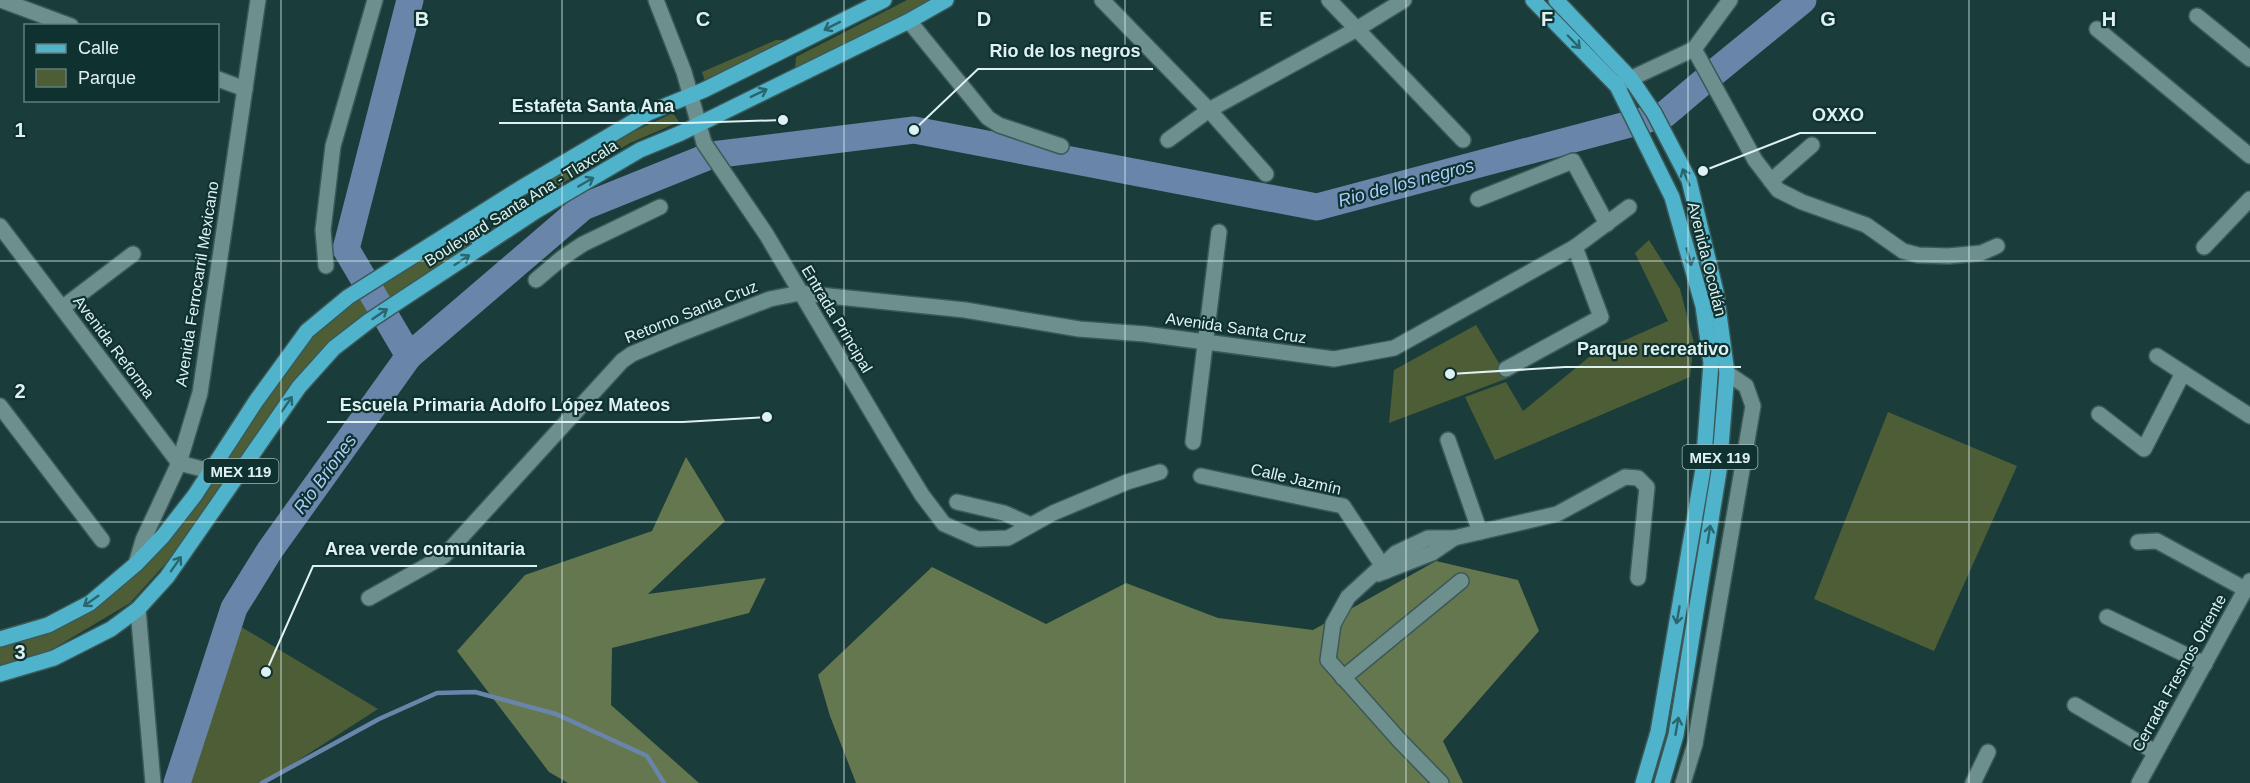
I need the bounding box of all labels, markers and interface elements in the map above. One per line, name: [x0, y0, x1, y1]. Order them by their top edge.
text: B: [415, 8, 429, 30]
text: C: [696, 8, 710, 30]
text: D: [977, 8, 991, 30]
text: E: [1259, 8, 1273, 30]
text: F: [1541, 8, 1553, 30]
text: G: [1820, 8, 1836, 30]
text: H: [2102, 8, 2116, 30]
one-way arrow: [824, 21, 842, 33]
legend: [24, 24, 219, 102]
callout: Rio de los negros: [978, 33, 1153, 69]
one-way arrow: [1567, 34, 1581, 49]
text: Calle: [78, 38, 119, 58]
text: Rio de los negros: [989, 41, 1141, 61]
text: Parque: [78, 68, 136, 88]
callout: Estafeta Santa Ana: [499, 87, 687, 123]
one-way arrow: [750, 87, 768, 99]
text: Estafeta Santa Ana: [512, 96, 675, 116]
callout: OXXO: [1800, 97, 1876, 133]
text: OXXO: [1812, 105, 1864, 125]
text: 1: [14, 119, 26, 141]
street label: Boulevard Santa Ana - Tlaxcala: [422, 136, 621, 270]
water label: Rio de los negros: [1336, 155, 1476, 211]
one-way arrow: [1680, 168, 1691, 186]
one-way arrow: [577, 175, 594, 187]
street label: Avenida Ferrocarril Mexicano: [172, 180, 222, 388]
street label: Avenida Ocotlán: [1685, 200, 1729, 318]
one-way arrow: [1684, 247, 1695, 266]
one-way arrow: [453, 253, 470, 265]
street label: Entrada Principal: [798, 262, 876, 376]
street label: Retorno Santa Cruz: [622, 278, 760, 346]
street label: Avenida Reforma: [70, 293, 158, 401]
one-way arrow: [371, 308, 388, 320]
street label: Avenida Santa Cruz: [1165, 310, 1307, 346]
callout: Parque recreativo: [1565, 331, 1741, 367]
text: Parque recreativo: [1577, 339, 1729, 359]
text: 2: [14, 380, 26, 402]
callout: Escuela Primaria Adolfo López Mateos: [327, 386, 683, 422]
text: Escuela Primaria Adolfo López Mateos: [340, 395, 670, 415]
one-way arrow: [281, 397, 293, 413]
water label: Rio Briones: [290, 430, 360, 518]
road number: MEX 119: [1682, 445, 1758, 469]
road number: MEX 119: [204, 459, 278, 483]
street label: Calle Jazmín: [1249, 460, 1343, 498]
one-way arrow: [1703, 525, 1714, 544]
callout: Area verde comunitaria: [313, 530, 537, 566]
text: Area verde comunitaria: [325, 539, 526, 559]
one-way arrow: [170, 557, 182, 573]
street label: Cerrada Fresnos Oriente: [2129, 591, 2229, 755]
one-way arrow: [84, 595, 100, 607]
one-way arrow: [1672, 604, 1683, 624]
text: 3: [14, 641, 26, 663]
one-way arrow: [1672, 717, 1683, 737]

